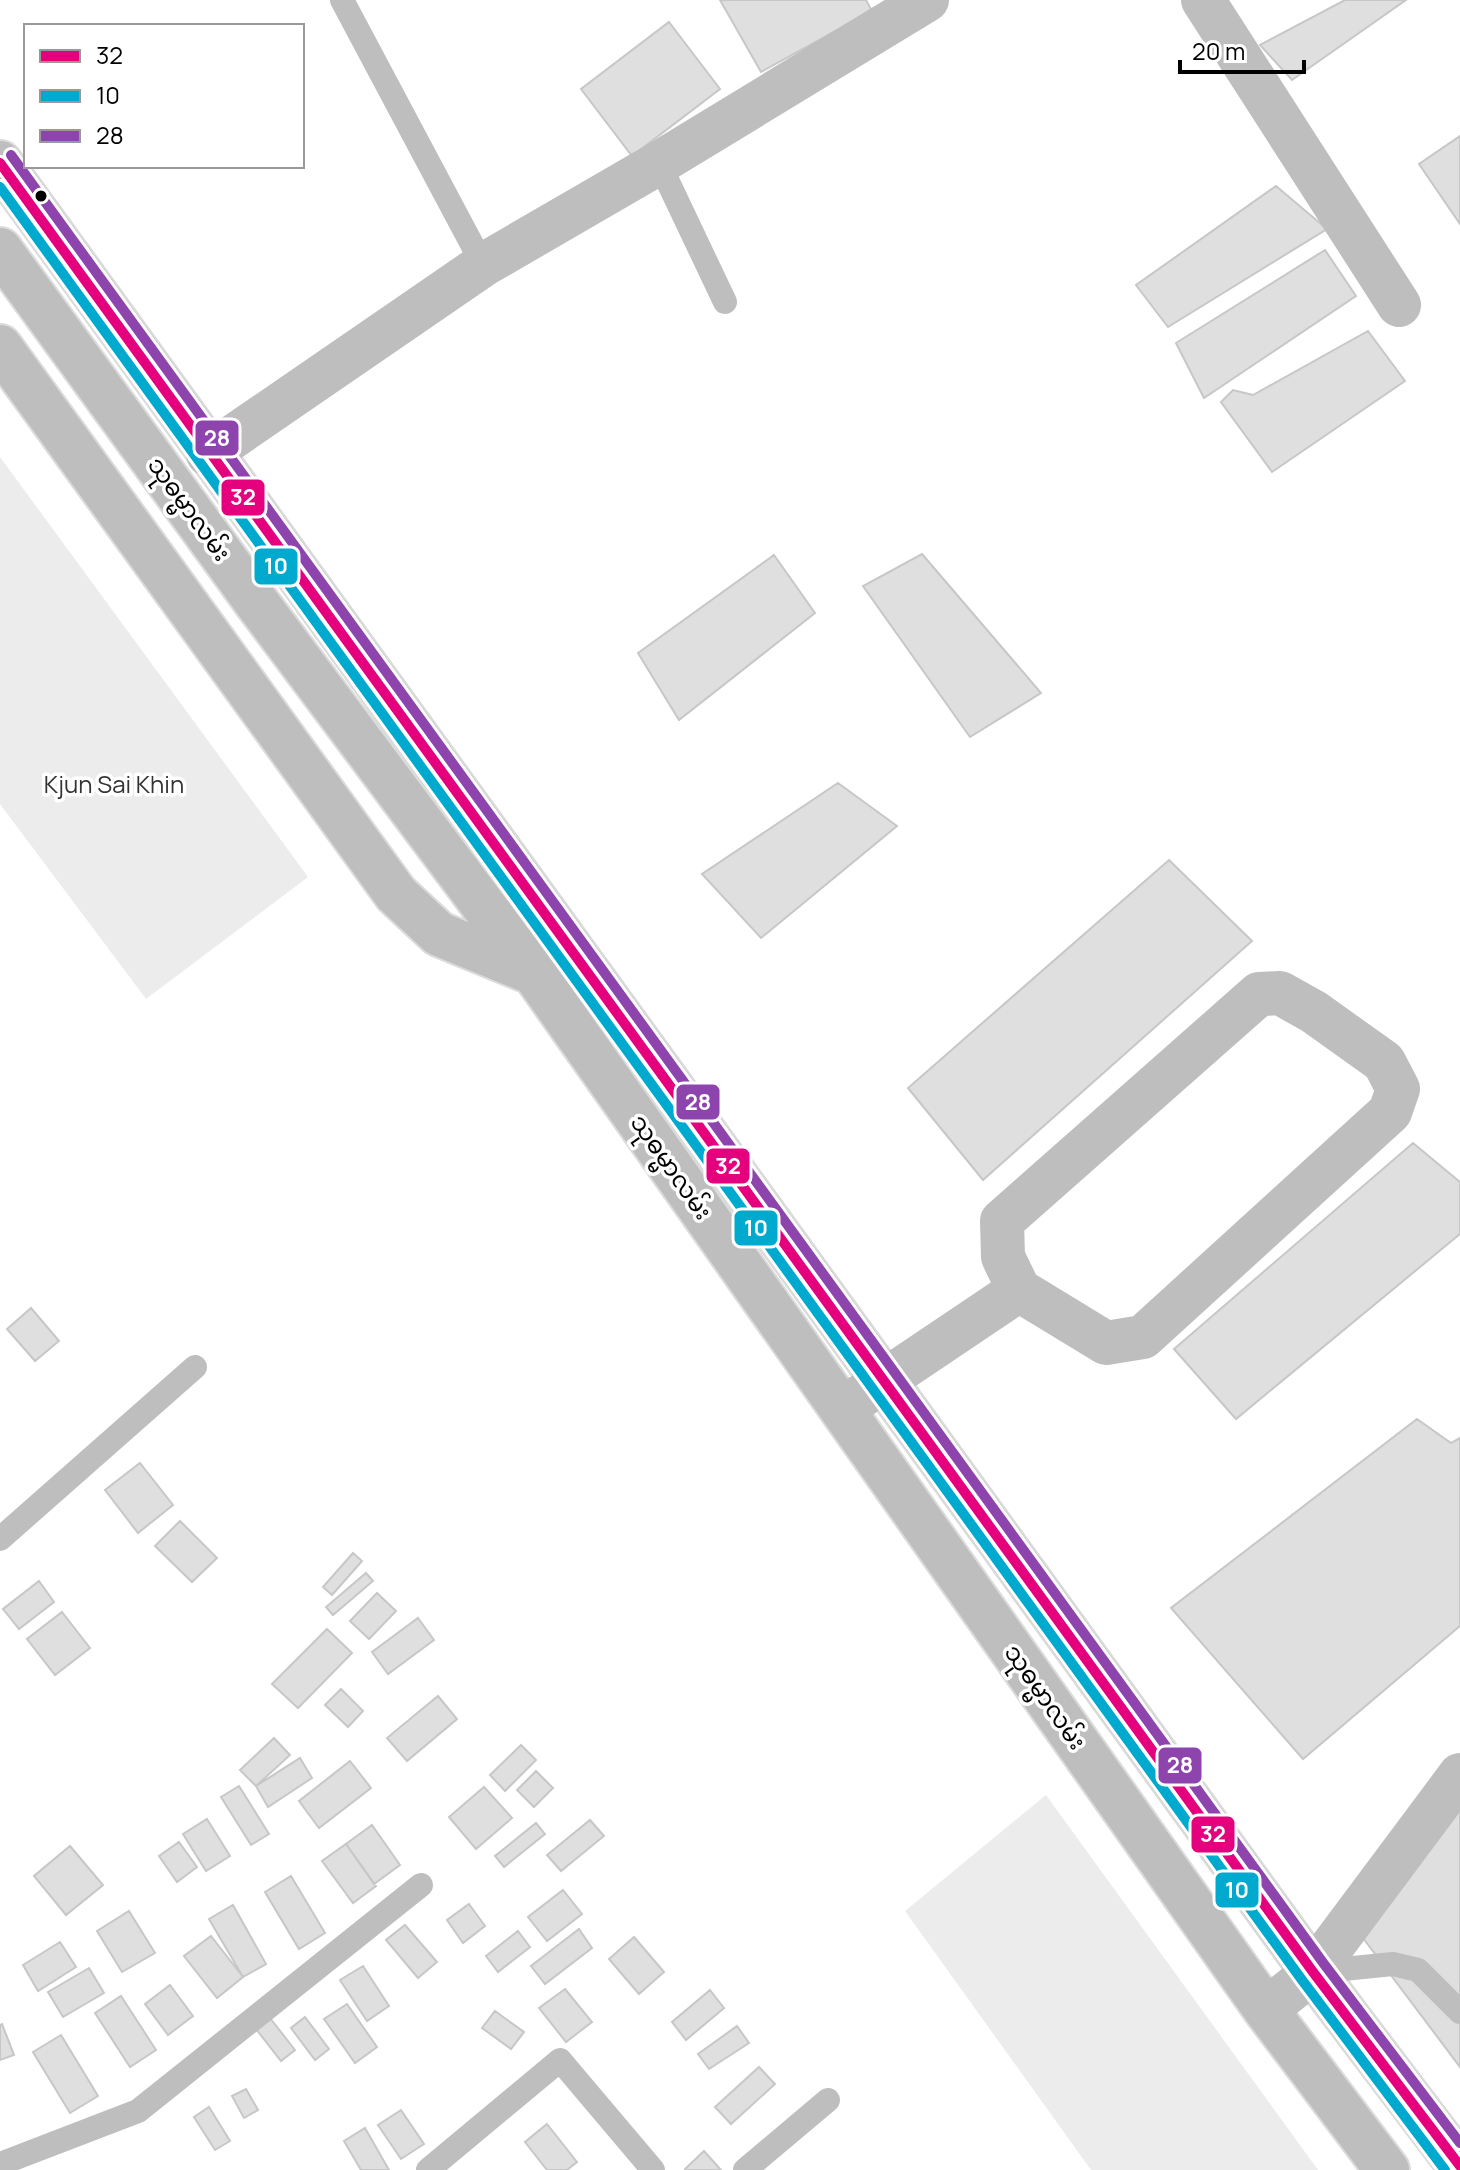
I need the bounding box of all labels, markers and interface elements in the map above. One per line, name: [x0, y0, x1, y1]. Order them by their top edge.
legend: [24, 24, 304, 168]
scale bar: [1180, 24, 1304, 74]
text: 20 m: [1192, 34, 1245, 67]
text: 32: [96, 38, 123, 71]
text: 10: [96, 78, 120, 111]
text: 28: [96, 118, 124, 151]
unlabelled marker: [33, 188, 49, 204]
line badge: 28: [194, 419, 240, 457]
text: 28: [204, 423, 230, 453]
street label: သုဓမ္မာလမ်း: [137, 449, 239, 570]
line badge: 32: [220, 478, 266, 517]
text: 32: [230, 482, 256, 512]
line badge: 10: [253, 547, 299, 586]
text: 10: [264, 551, 288, 581]
park label: Kjun Sai Khin: [44, 767, 184, 800]
line badge: 28: [675, 1083, 721, 1121]
text: 28: [685, 1087, 711, 1117]
street label: သုဓမ္မာလမ်း: [620, 1107, 721, 1228]
line badge: 32: [705, 1147, 751, 1185]
text: 32: [715, 1151, 741, 1181]
line badge: 10: [733, 1209, 779, 1247]
text: 10: [744, 1213, 768, 1243]
street label: သုဓမ္မာလမ်း: [994, 1637, 1095, 1758]
line badge: 28: [1157, 1746, 1203, 1785]
text: 28: [1167, 1750, 1193, 1780]
line badge: 32: [1190, 1815, 1236, 1854]
text: 32: [1200, 1819, 1226, 1849]
line badge: 10: [1214, 1871, 1260, 1909]
text: 10: [1225, 1875, 1249, 1905]

